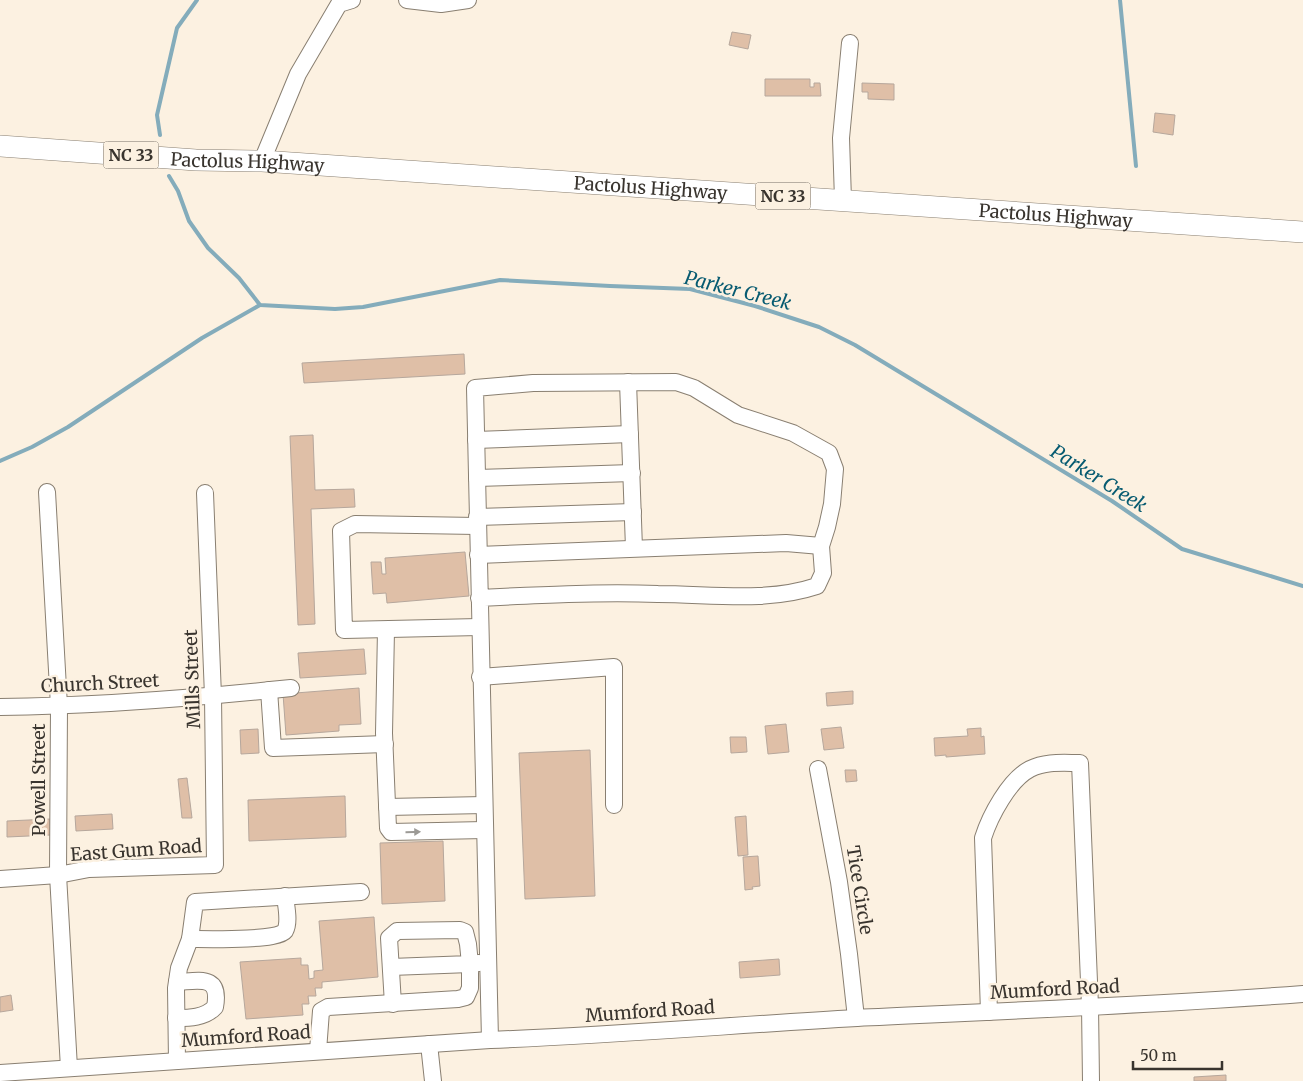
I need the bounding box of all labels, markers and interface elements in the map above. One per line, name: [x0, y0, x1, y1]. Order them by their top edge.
road number: NC 33: [104, 142, 158, 168]
street label: Pactolus Highway: [170, 147, 326, 177]
street label: Pactolus Highway: [573, 171, 729, 204]
road number: NC 33: [756, 182, 810, 210]
street label: Pactolus Highway: [978, 198, 1134, 232]
water label: Parker Creek: [682, 265, 794, 315]
water label: Parker Creek: [1046, 439, 1152, 517]
street label: Mills Street: [179, 629, 205, 729]
street label: Church Street: [40, 668, 160, 698]
street label: Powell Street: [27, 723, 50, 837]
one-way arrow: [405, 828, 421, 836]
street label: East Gum Road: [69, 834, 203, 866]
street label: Tice Circle: [842, 844, 878, 936]
street label: Mumford Road: [990, 974, 1121, 1004]
street label: Mumford Road: [585, 995, 716, 1027]
street label: Mumford Road: [181, 1020, 312, 1052]
scale bar: [1133, 1038, 1222, 1070]
text: 50 m: [1140, 1046, 1177, 1065]

